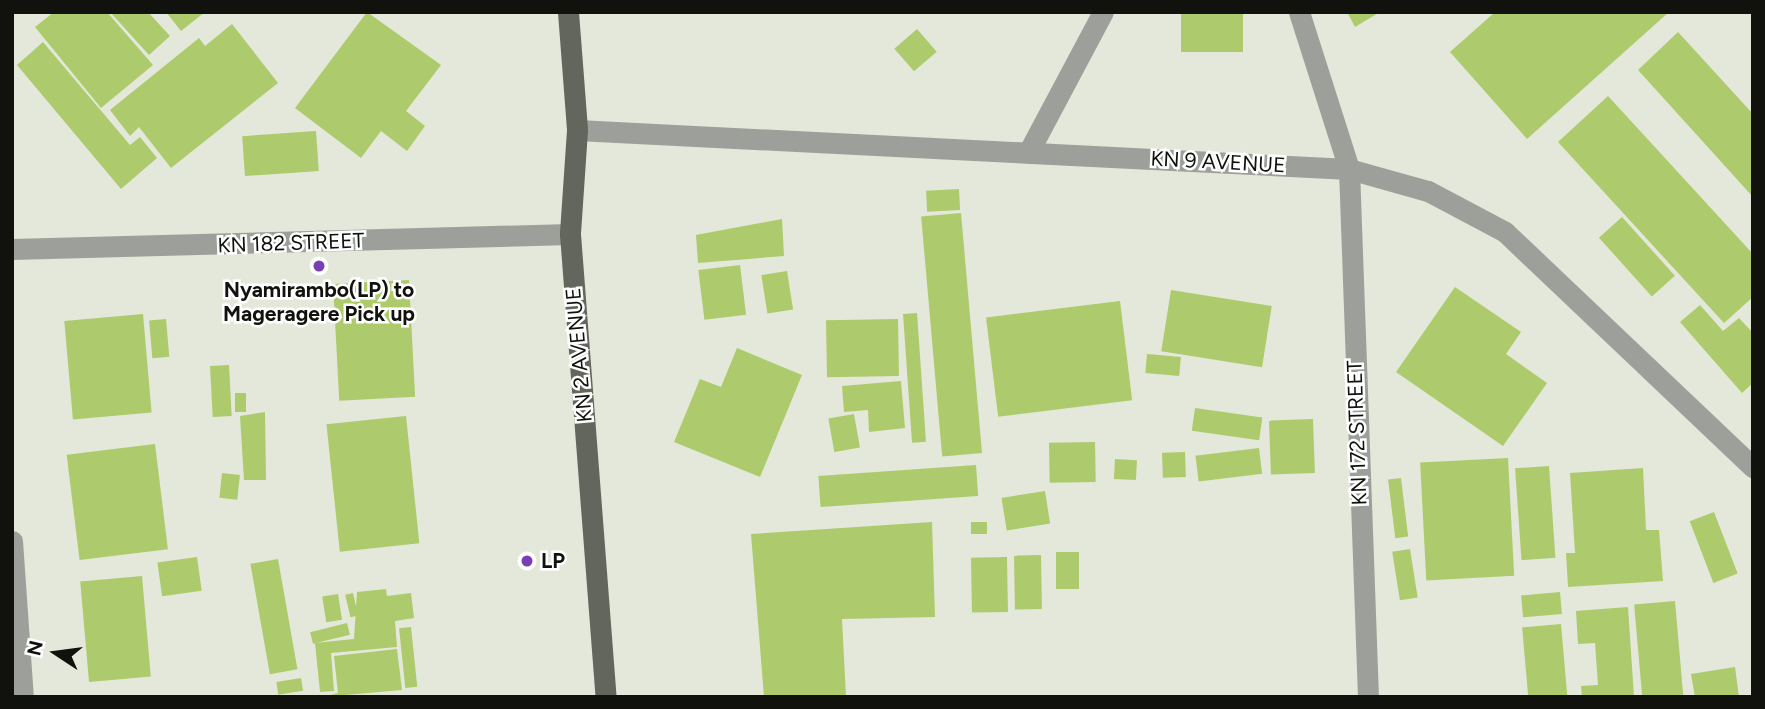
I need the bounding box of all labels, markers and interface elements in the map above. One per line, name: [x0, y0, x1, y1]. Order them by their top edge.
street label: KN 9 AVENUE: [1150, 146, 1286, 178]
street label: KN 182 STREET: [217, 228, 365, 258]
marker: Nyamirambo(LP) to Mageragere Pick up: [311, 258, 327, 274]
place label: Nyamirambo(LP) to Mageragere Pick up: [223, 277, 415, 327]
street label: KN 2 AVENUE: [561, 287, 597, 423]
street label: KN 172 STREET: [1342, 360, 1372, 506]
place label: LP: [541, 548, 565, 574]
marker: LP: [519, 553, 535, 569]
north arrow: [21, 618, 91, 688]
text: N: [22, 638, 48, 658]

